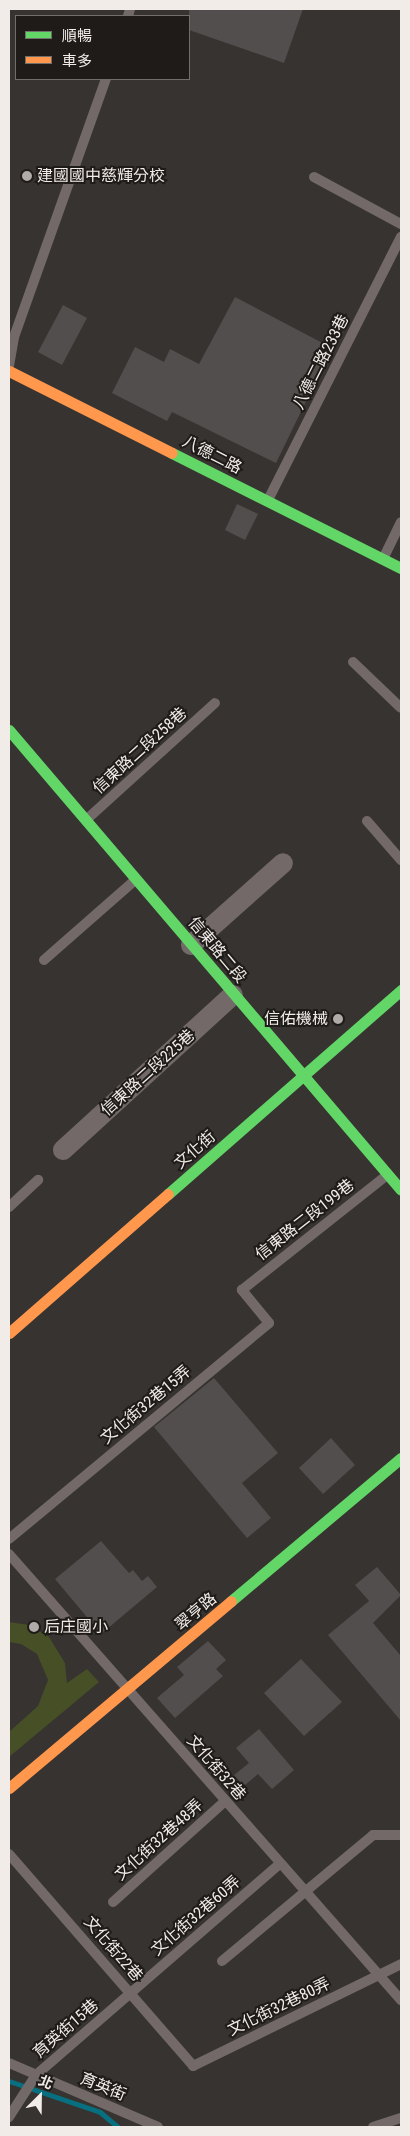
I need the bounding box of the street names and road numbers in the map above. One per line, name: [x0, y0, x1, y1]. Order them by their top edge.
street label: 八德二路233巷: [289, 311, 353, 413]
street label: 八德二路: [179, 432, 245, 478]
street label: 信東路二段258巷: [89, 704, 191, 798]
street label: 信東路二段: [184, 913, 250, 987]
street label: 信東路二段225巷: [97, 1026, 199, 1120]
street label: 文化街: [171, 1127, 219, 1173]
street label: 信東路二段199巷: [252, 1176, 358, 1264]
street label: 文化街32巷15弄: [97, 1362, 195, 1448]
street label: 翠亨路: [171, 1589, 221, 1635]
street label: 文化街32巷: [183, 1732, 249, 1804]
street label: 文化街32巷48弄: [111, 1796, 207, 1884]
street label: 文化街32巷60弄: [148, 1872, 244, 1960]
street label: 文化街22巷: [80, 1913, 146, 1985]
street label: 文化街32巷80弄: [225, 1974, 333, 2040]
street label: 育英街15巷: [30, 1996, 102, 2062]
street label: 育英街: [77, 2069, 129, 2105]

